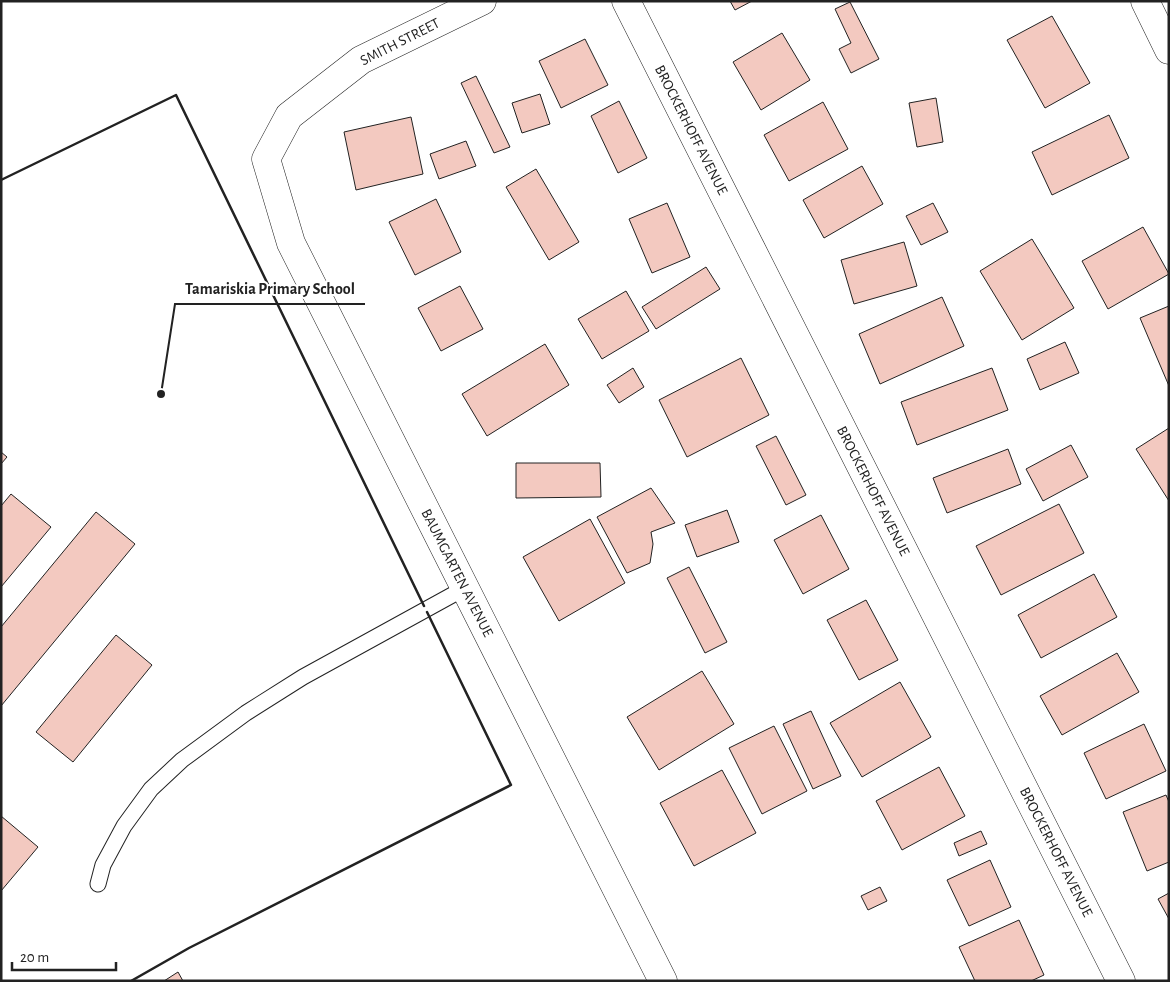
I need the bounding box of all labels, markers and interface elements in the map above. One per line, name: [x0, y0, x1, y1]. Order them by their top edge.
street label: SMITH STREET: [358, 15, 443, 68]
street label: BROCKERHOFF AVENUE: [652, 63, 730, 197]
callout: Tamariskia Primary School: [175, 273, 365, 304]
text: Tamariskia Primary School: [185, 281, 355, 298]
street label: BROCKERHOFF AVENUE: [834, 424, 912, 558]
street label: BAUMGARTEN AVENUE: [418, 507, 496, 639]
street label: BROCKERHOFF AVENUE: [1017, 785, 1095, 919]
scale bar: [12, 940, 116, 972]
text: 20 m: [20, 950, 49, 965]

